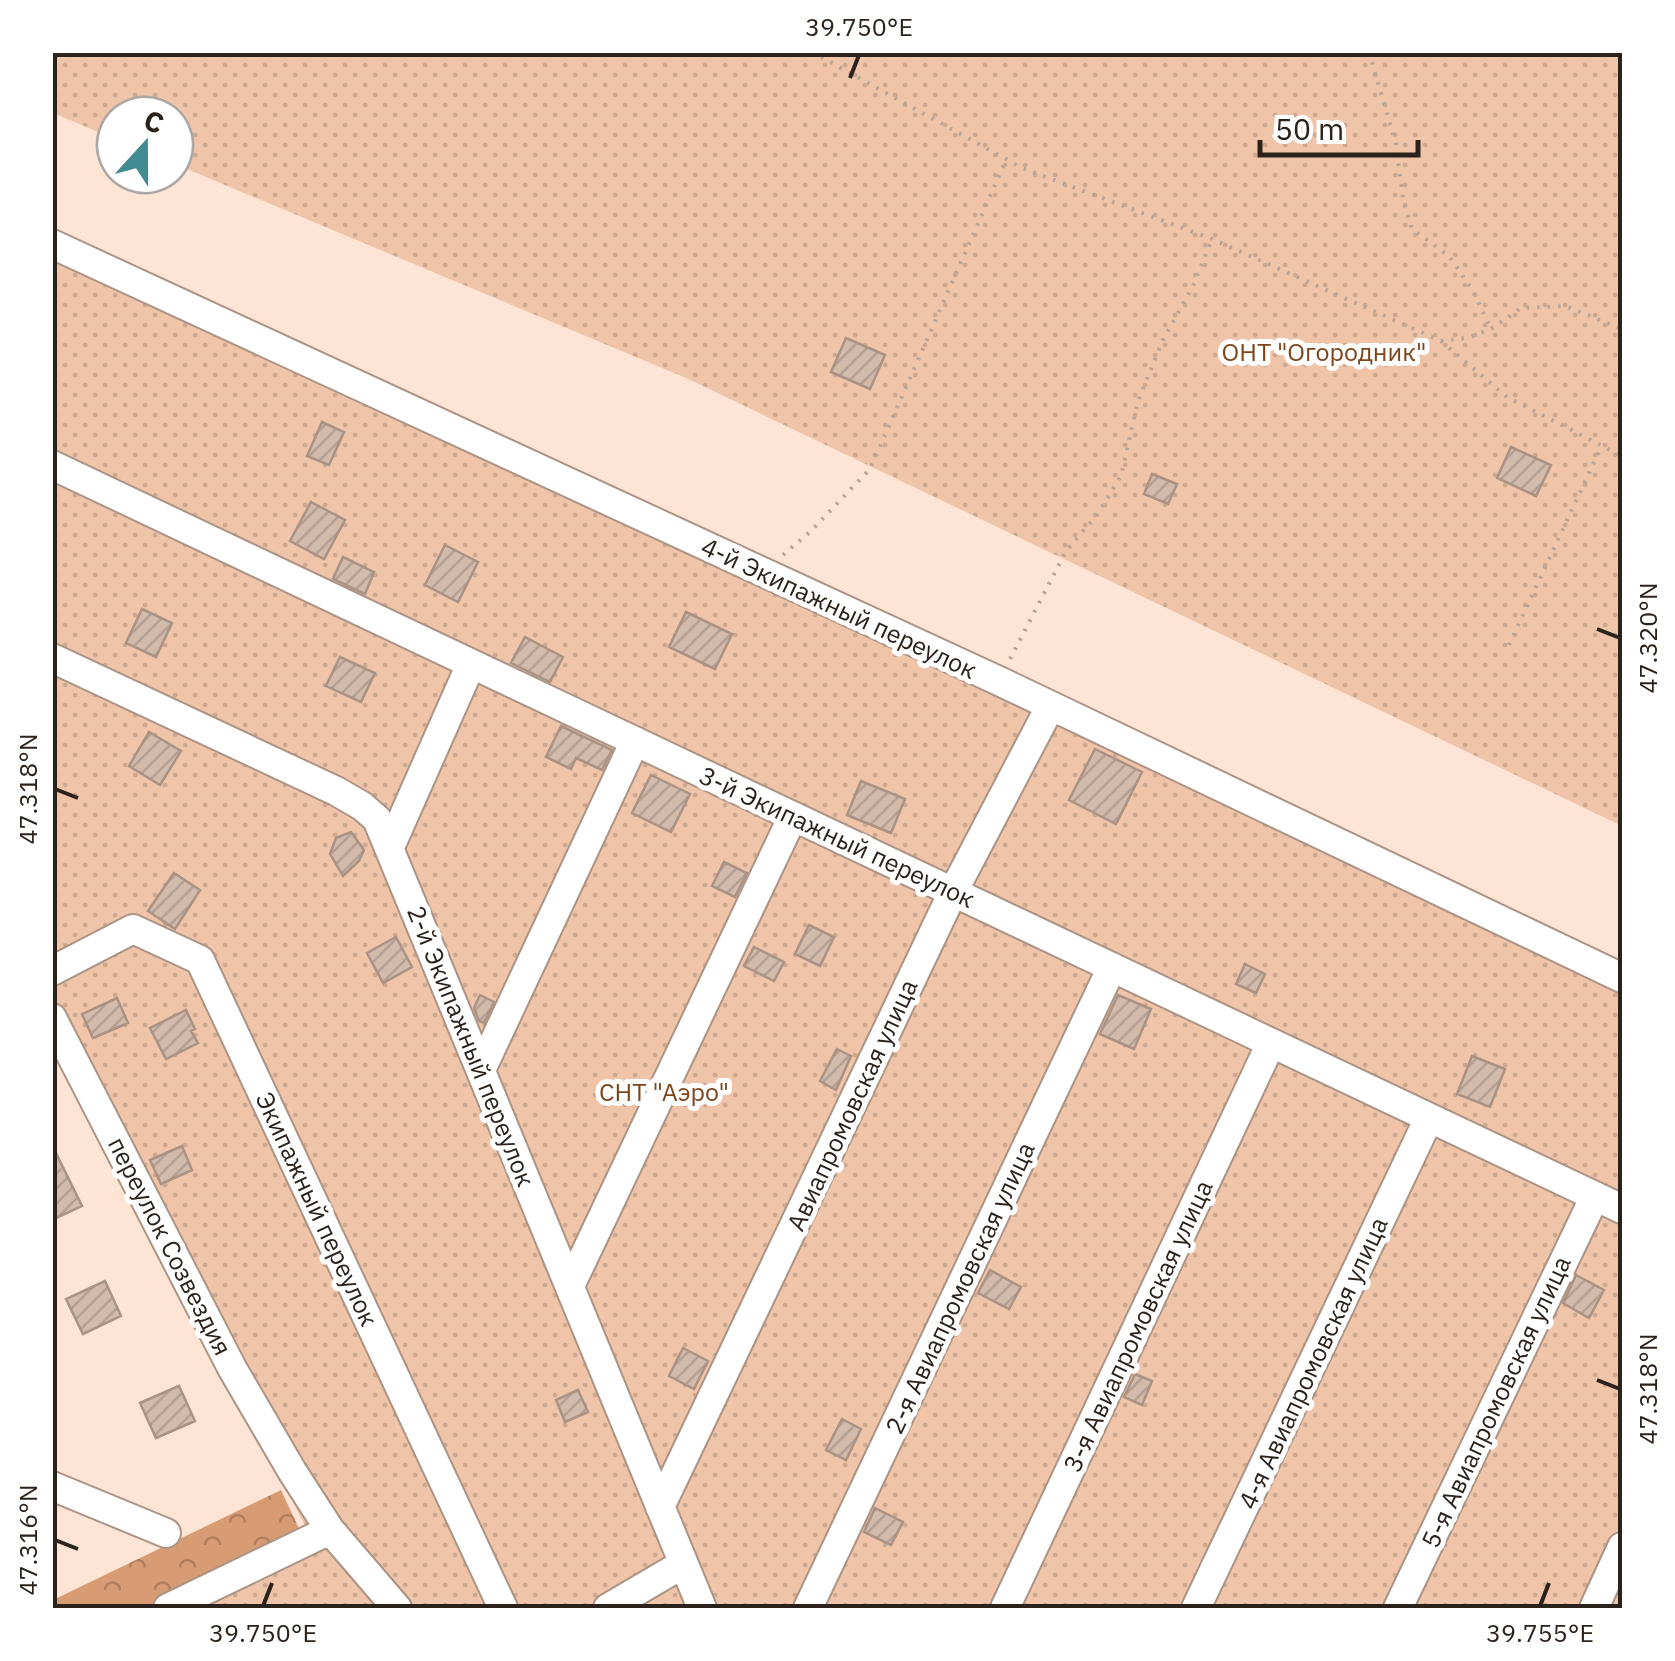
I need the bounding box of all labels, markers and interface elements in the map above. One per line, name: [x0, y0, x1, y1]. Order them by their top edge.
text: 39.750°E: [805, 10, 913, 43]
north arrow: [95, 95, 195, 195]
scale bar: [1260, 95, 1418, 157]
text: С: [139, 101, 169, 142]
text: 50 m: [1275, 109, 1344, 148]
park label: ОНТ "Огородник": [1222, 335, 1426, 368]
street label: 4-й Экипажный переулок: [696, 529, 982, 686]
text: 47.320°N: [1631, 582, 1664, 694]
text: 47.318°N: [11, 733, 44, 845]
street label: 3-й Экипажный переулок: [694, 758, 980, 915]
street label: 2-й Экипажный переулок: [400, 900, 543, 1191]
street label: Авиапромовская улица: [779, 974, 924, 1236]
park label: СНТ "Аэро": [599, 1075, 729, 1108]
street label: Экипажный переулок: [249, 1086, 386, 1331]
street label: переулок Созвездия: [101, 1131, 240, 1361]
street label: 2-я Авиапромовская улица: [877, 1137, 1042, 1439]
street label: 3-я Авиапромовская улица: [1055, 1175, 1220, 1477]
street label: 4-я Авиапромовская улица: [1230, 1212, 1395, 1514]
street label: 5-я Авиапромовская улица: [1413, 1251, 1578, 1553]
text: 47.318°N: [1631, 1333, 1664, 1445]
text: 47.316°N: [11, 1484, 44, 1596]
text: 39.750°E: [209, 1616, 317, 1649]
text: 39.755°E: [1486, 1616, 1594, 1649]

